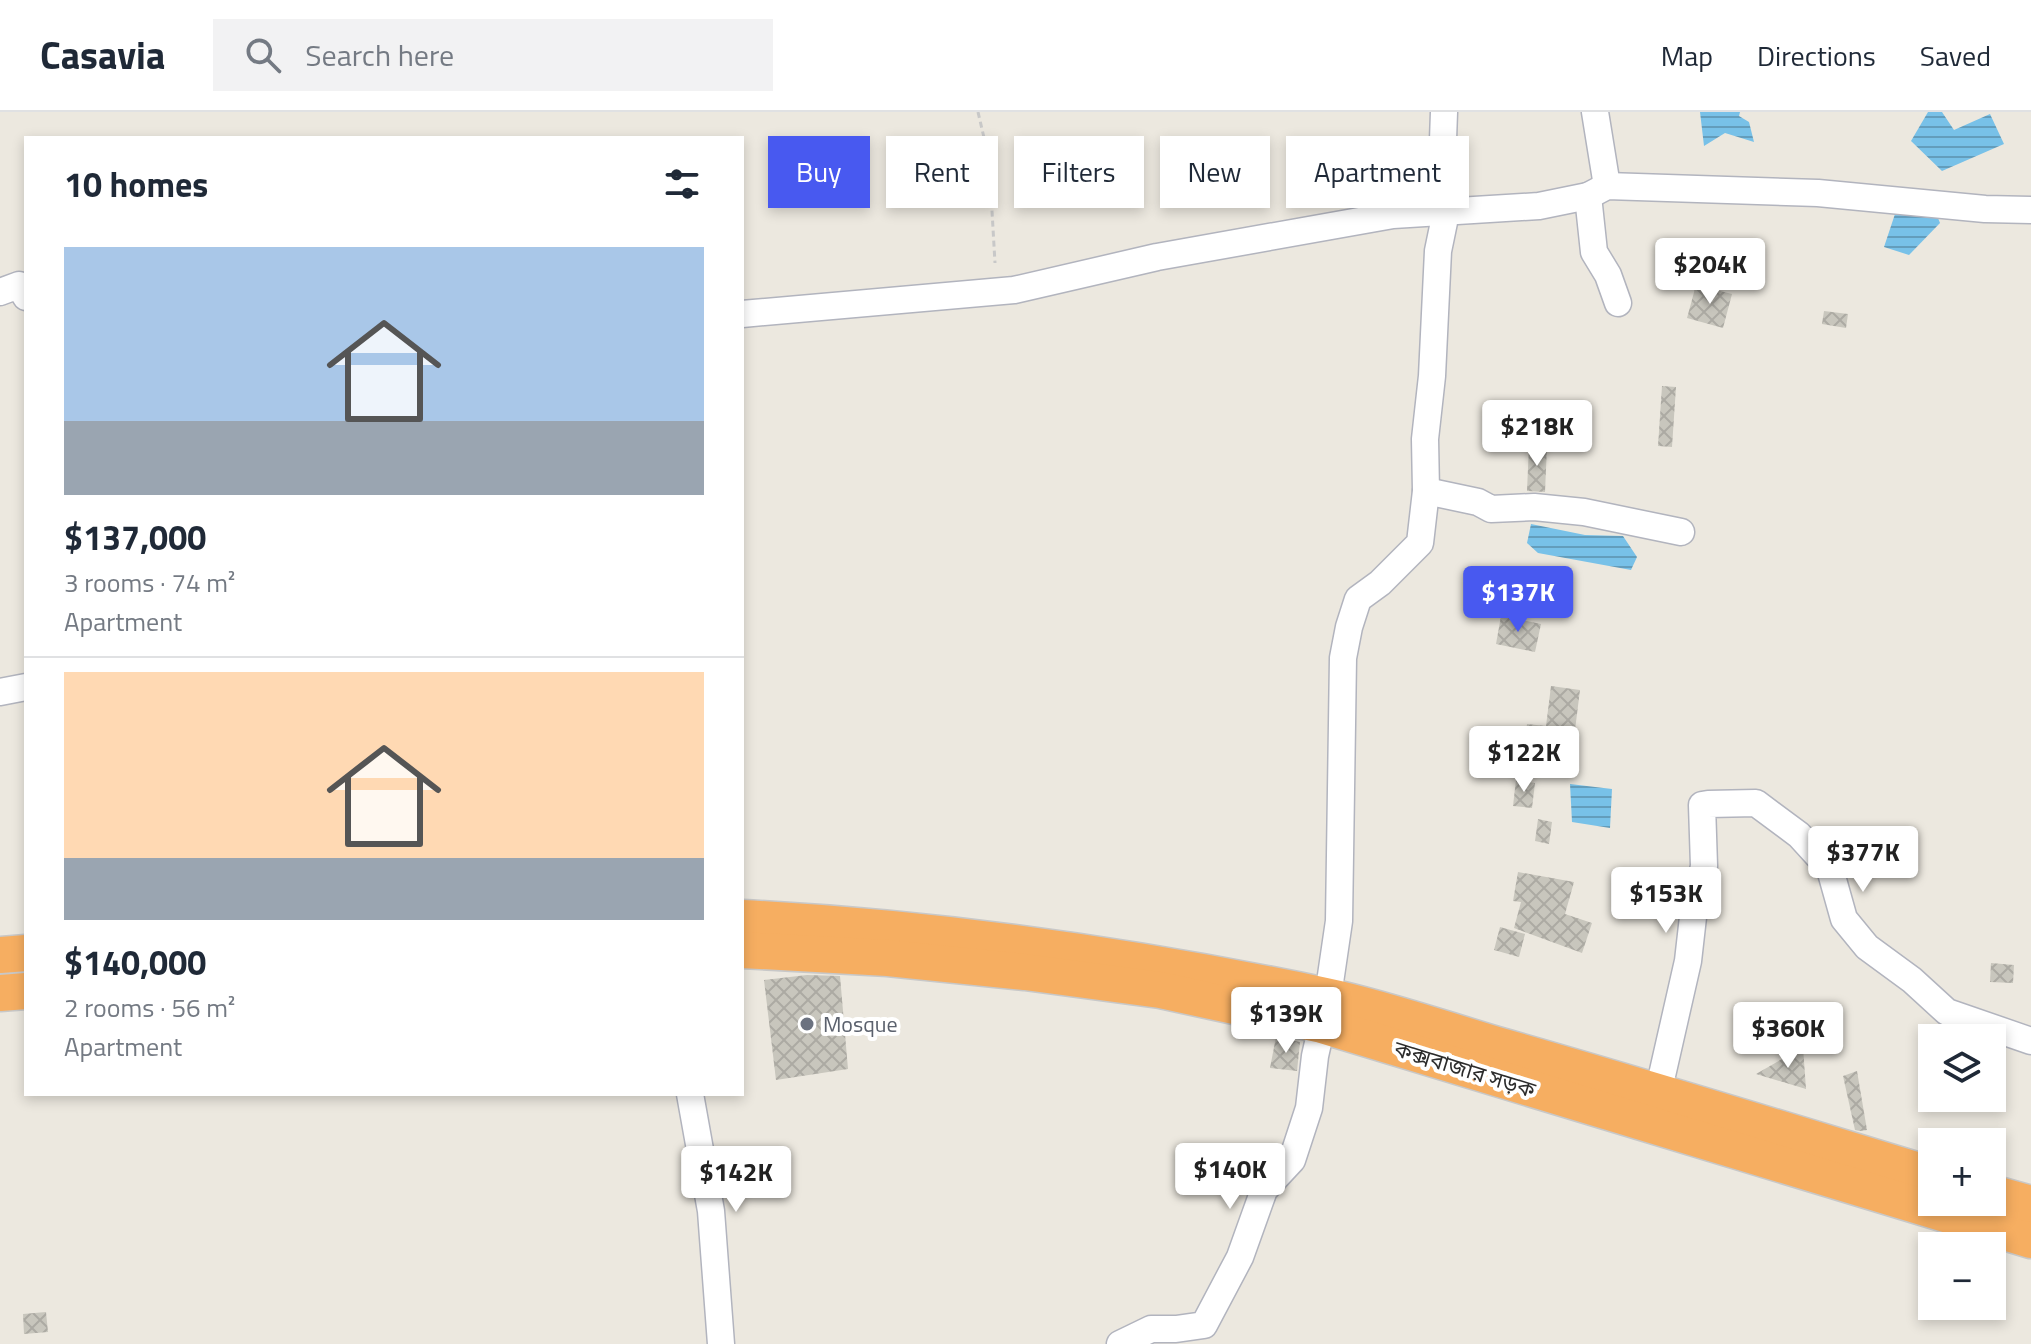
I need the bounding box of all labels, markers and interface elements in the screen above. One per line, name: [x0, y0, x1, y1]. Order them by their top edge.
search box: [213, 19, 773, 91]
text: Casavia: [40, 26, 165, 84]
text: Search here: [305, 32, 454, 78]
icon: search: [241, 33, 285, 77]
text: Map: [1661, 34, 1713, 77]
text: Directions: [1757, 34, 1876, 77]
text: Saved: [1920, 34, 1991, 77]
chip: Buy: [768, 136, 870, 208]
chip: Rent: [886, 136, 998, 208]
chip: Filters: [1014, 136, 1144, 208]
chip: New: [1160, 136, 1270, 208]
chip: Apartment: [1286, 136, 1469, 208]
text: 10 homes: [64, 158, 208, 210]
icon: filters: [660, 162, 704, 206]
pin: $204K: [1654, 238, 1766, 306]
text: $204K: [1673, 244, 1747, 283]
icon: home: [312, 299, 456, 443]
pin: $218K: [1481, 400, 1593, 468]
text: $218K: [1500, 406, 1574, 445]
text: $137,000: [64, 511, 206, 563]
text: 3 rooms · 74 m²: [64, 563, 235, 602]
pin: $137K: [1462, 566, 1574, 634]
text: $137K: [1481, 572, 1555, 611]
text: Apartment: [64, 602, 182, 641]
icon: home: [312, 724, 456, 868]
pin: $122K: [1468, 726, 1580, 794]
text: $122K: [1487, 732, 1561, 771]
pin: $377K: [1807, 826, 1919, 894]
text: $377K: [1826, 832, 1900, 871]
pin: $153K: [1610, 867, 1722, 935]
text: $153K: [1629, 873, 1703, 912]
text: $140,000: [64, 936, 206, 988]
pin: $139K: [1230, 987, 1342, 1055]
text: 2 rooms · 56 m²: [64, 988, 235, 1027]
text: $139K: [1249, 993, 1323, 1032]
pin: $360K: [1732, 1002, 1844, 1070]
place label: Mosque: [823, 1007, 898, 1041]
text: $360K: [1751, 1008, 1825, 1047]
marker: Mosque: [798, 1015, 816, 1033]
map controls: [1918, 1024, 2006, 1320]
button: layers: [1918, 1024, 2006, 1112]
text: Apartment: [64, 1027, 182, 1066]
street label: কক্সবাজার সড়ক: [1389, 1031, 1540, 1107]
button: +: [1918, 1128, 2006, 1216]
pin: $140K: [1174, 1143, 1286, 1211]
pin: $142K: [680, 1146, 792, 1214]
text: $140K: [1193, 1149, 1267, 1188]
text: $142K: [699, 1152, 773, 1191]
button: −: [1918, 1232, 2006, 1320]

